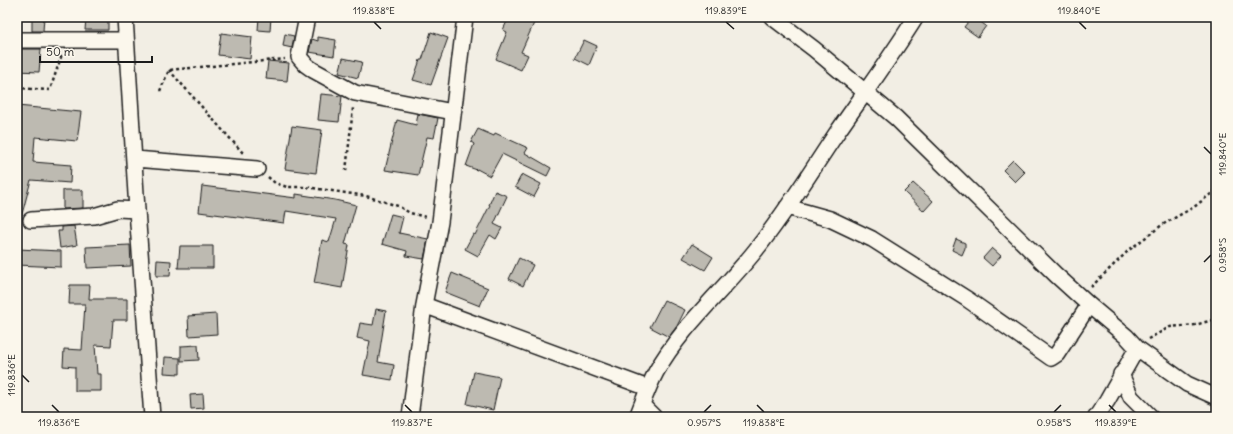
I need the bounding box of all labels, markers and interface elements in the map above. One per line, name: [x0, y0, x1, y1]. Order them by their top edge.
text: 119.838°E: [353, 4, 395, 17]
text: 119.839°E: [705, 4, 747, 17]
text: 119.840°E: [1058, 4, 1101, 17]
scale bar: [40, 38, 152, 64]
text: 50 m: [46, 44, 75, 59]
text: 119.840°E: [1216, 132, 1229, 175]
text: 0.958°S: [1216, 237, 1229, 272]
text: 119.836°E: [5, 354, 18, 396]
text: 119.836°E: [38, 416, 80, 429]
text: 119.837°E: [391, 416, 433, 429]
text: 0.957°S: [687, 416, 721, 429]
text: 119.838°E: [743, 416, 785, 429]
text: 0.958°S: [1037, 416, 1072, 429]
text: 119.839°E: [1095, 416, 1137, 429]

